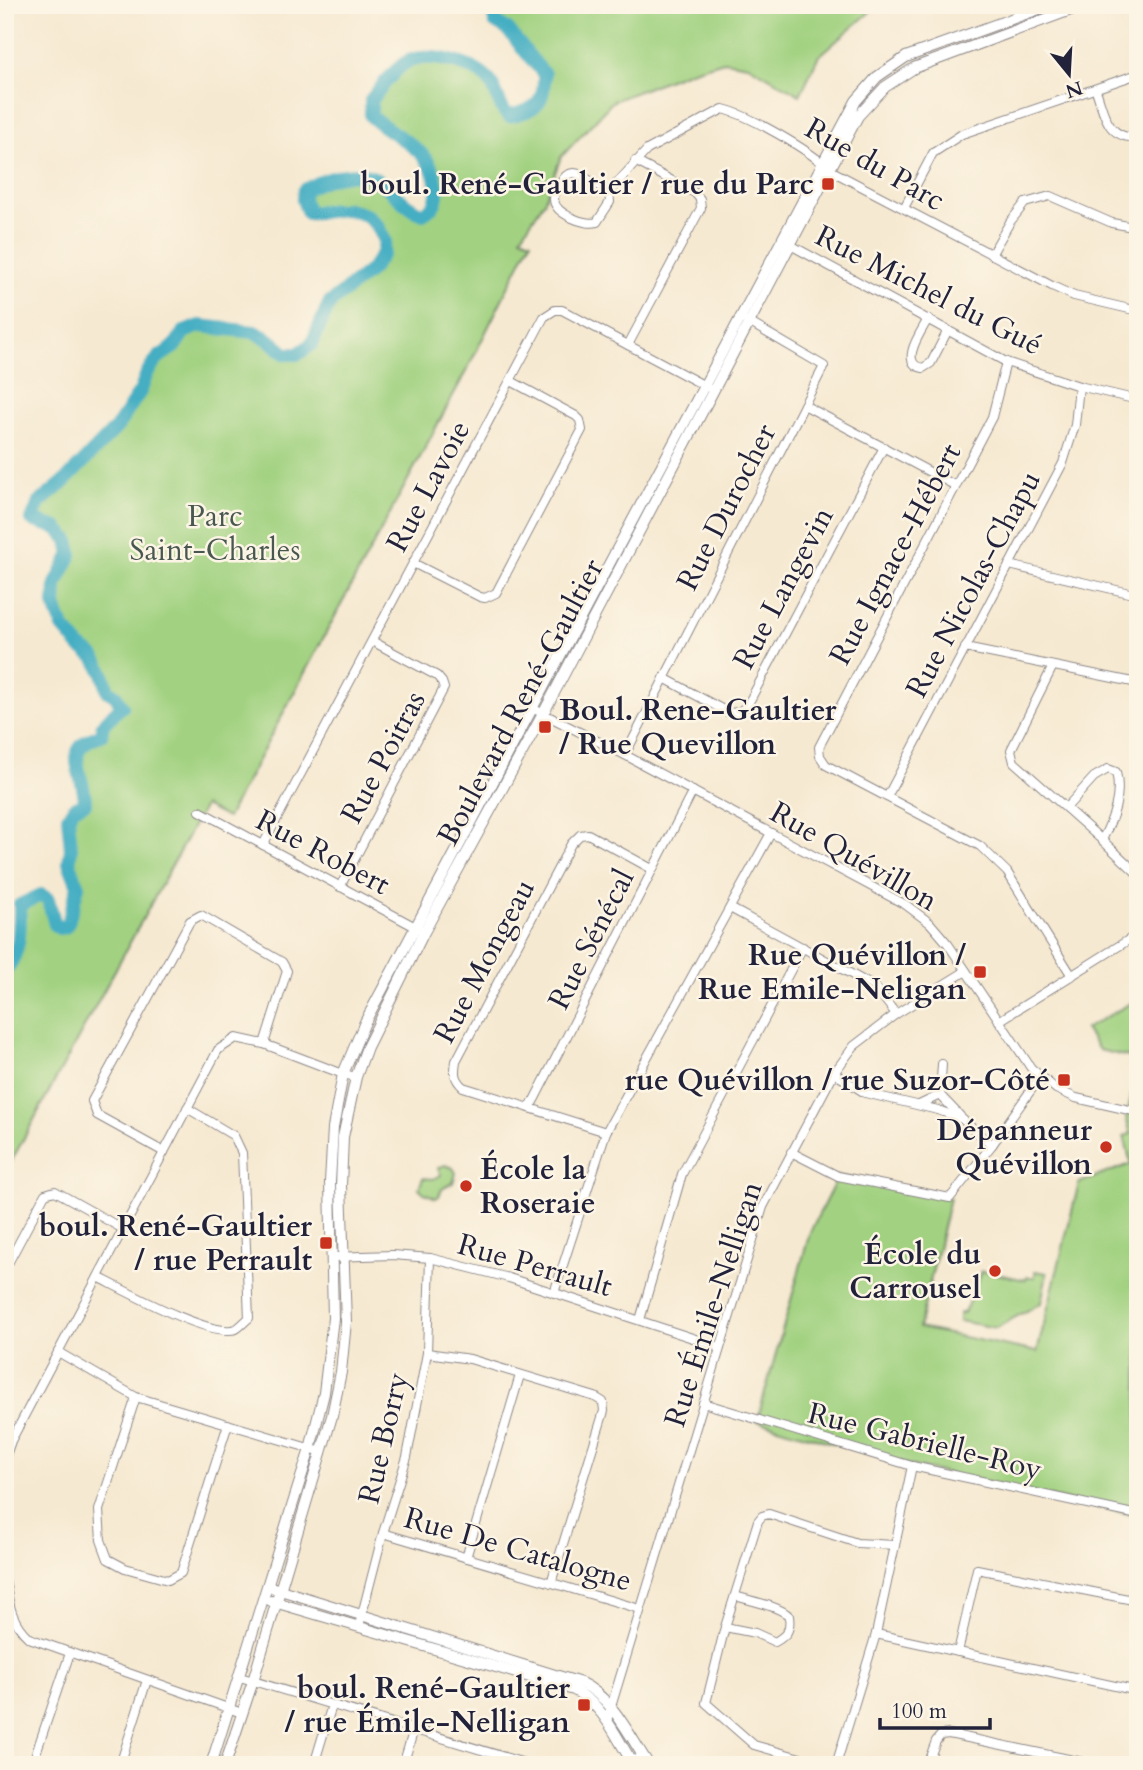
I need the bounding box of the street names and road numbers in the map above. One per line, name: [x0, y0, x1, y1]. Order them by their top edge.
street label: Rue du Parc: [797, 108, 952, 221]
street label: Rue Michel du Gué: [808, 216, 1049, 365]
street label: Rue Lavoie: [377, 413, 480, 559]
street label: Rue Durocher: [667, 417, 786, 597]
street label: Rue Ignace-Hébert: [820, 436, 971, 672]
street label: Rue Nicolas-Chapu: [896, 464, 1051, 705]
street label: Rue Langevin: [724, 500, 843, 677]
street label: Boulevard René-Gaultier: [427, 552, 613, 853]
street label: Rue Poitras: [331, 684, 436, 831]
street label: Rue Quévillon: [763, 792, 945, 921]
street label: Rue Robert: [249, 800, 397, 905]
street label: Rue Sénécal: [539, 862, 644, 1016]
street label: Rue Mongeau: [424, 872, 545, 1050]
street label: Rue Émile-Nelligan: [654, 1176, 772, 1432]
street label: Rue Perrault: [453, 1224, 617, 1307]
street label: Rue Borry: [349, 1368, 418, 1508]
street label: Rue Gabrielle-Roy: [804, 1393, 1046, 1490]
street label: Rue De Catalogne: [399, 1497, 636, 1602]

